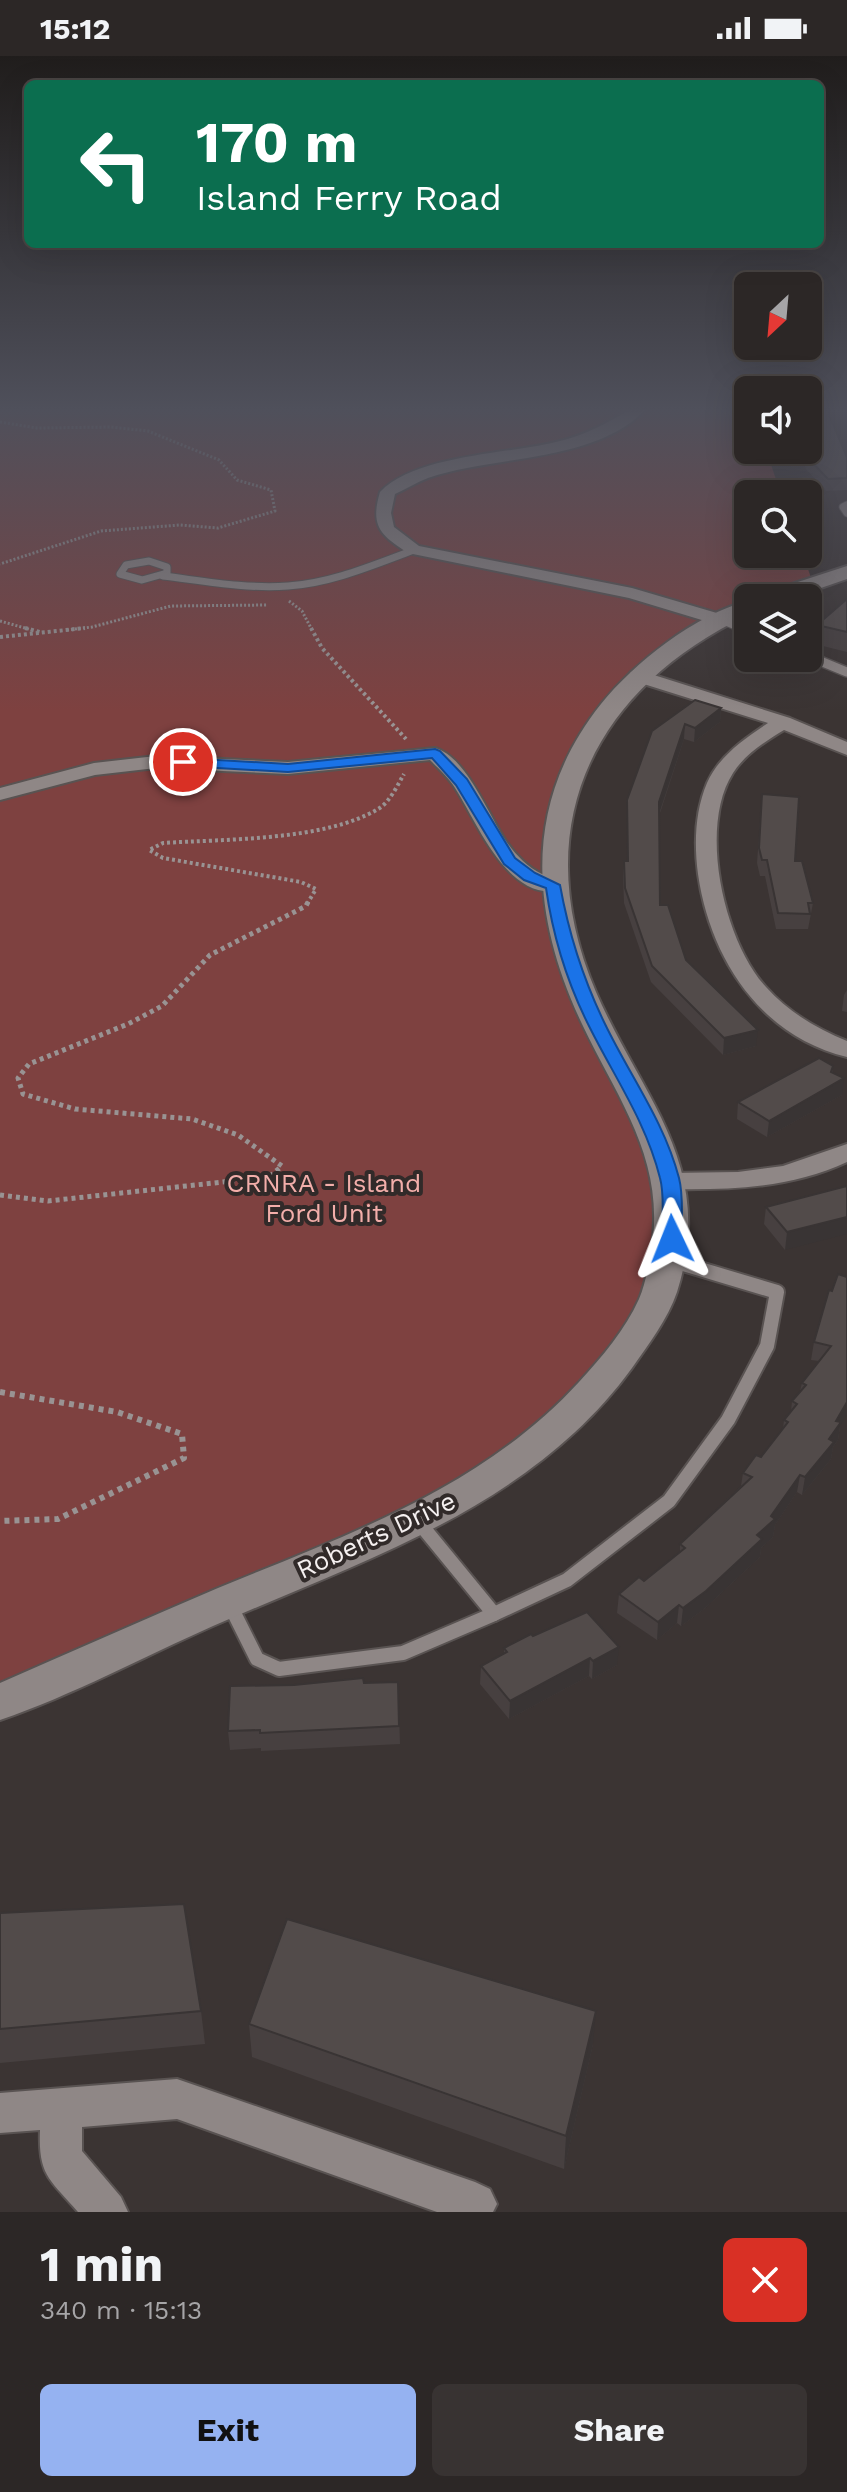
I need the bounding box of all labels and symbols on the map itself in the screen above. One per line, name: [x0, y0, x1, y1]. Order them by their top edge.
north arrow: [734, 272, 822, 360]
pin: [149, 728, 217, 796]
park label: CRNRA - Island Ford Unit: [227, 1168, 421, 1228]
position arrow: [630, 1197, 714, 1281]
street label: Roberts Drive: [292, 1485, 460, 1585]

